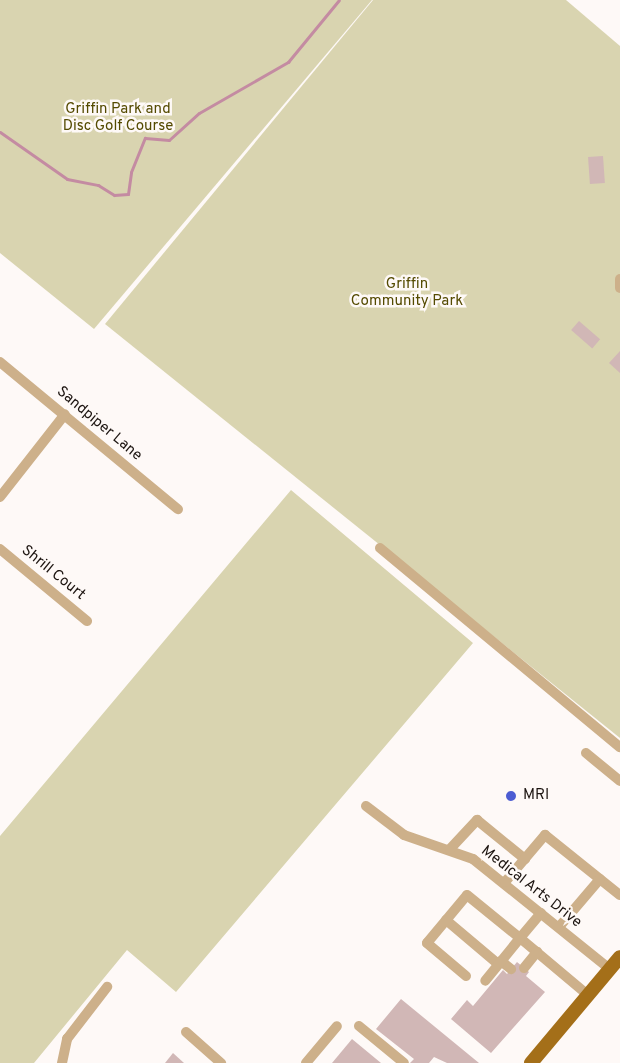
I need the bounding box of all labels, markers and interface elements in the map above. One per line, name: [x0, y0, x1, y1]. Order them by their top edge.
park label: Griffin Park and Disc Golf Course: [63, 100, 173, 135]
park label: Griffin Community Park: [351, 275, 463, 310]
street label: Sandpiper Lane: [53, 383, 145, 465]
street label: Shrill Court: [17, 542, 89, 604]
place label: MRI: [523, 787, 549, 805]
marker: MRI: [504, 789, 518, 803]
street label: Medical Arts Drive: [477, 842, 585, 932]

